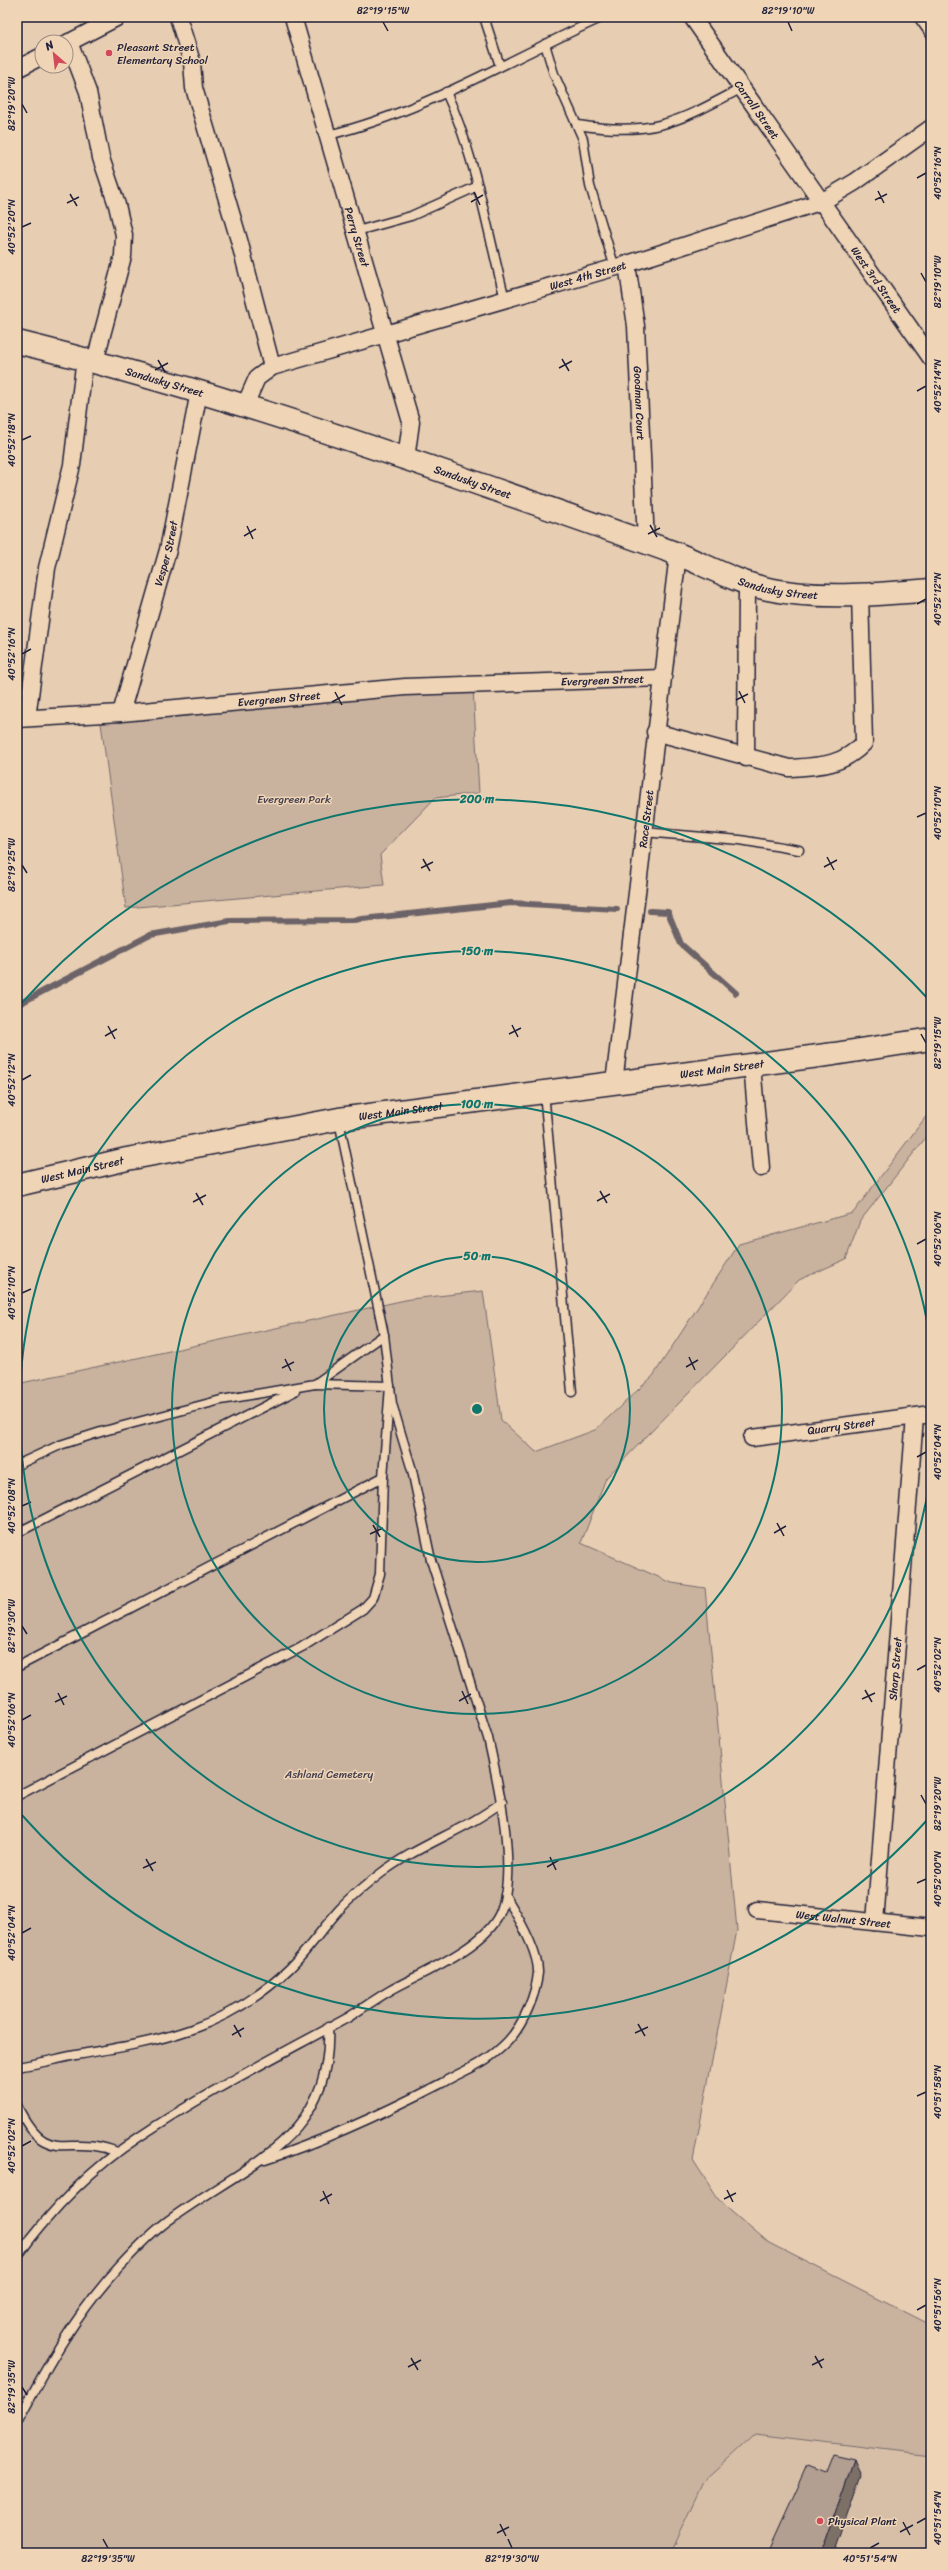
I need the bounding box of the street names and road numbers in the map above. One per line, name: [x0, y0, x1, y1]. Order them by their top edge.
street label: Carroll Street: [729, 76, 784, 143]
street label: Perry Street: [339, 204, 375, 270]
street label: West 3rd Street: [846, 242, 907, 318]
street label: West 4th Street: [547, 255, 629, 296]
street label: Sandusky Street: [123, 361, 207, 402]
street label: Goodman Court: [628, 366, 651, 441]
street label: Sandusky Street: [431, 460, 514, 504]
street label: Vesper Street: [149, 518, 183, 588]
street label: Sandusky Street: [735, 571, 819, 604]
street label: Evergreen Street: [561, 669, 645, 691]
street label: Evergreen Street: [237, 685, 322, 712]
street label: Race Street: [633, 789, 659, 849]
street label: West Main Street: [679, 1054, 766, 1084]
street label: West Main Street: [357, 1096, 444, 1126]
street label: West Main Street: [39, 1150, 126, 1189]
street label: Quarry Street: [806, 1412, 877, 1440]
street label: Sharp Street: [883, 1636, 907, 1701]
street label: West Walnut Street: [795, 1905, 892, 1933]

